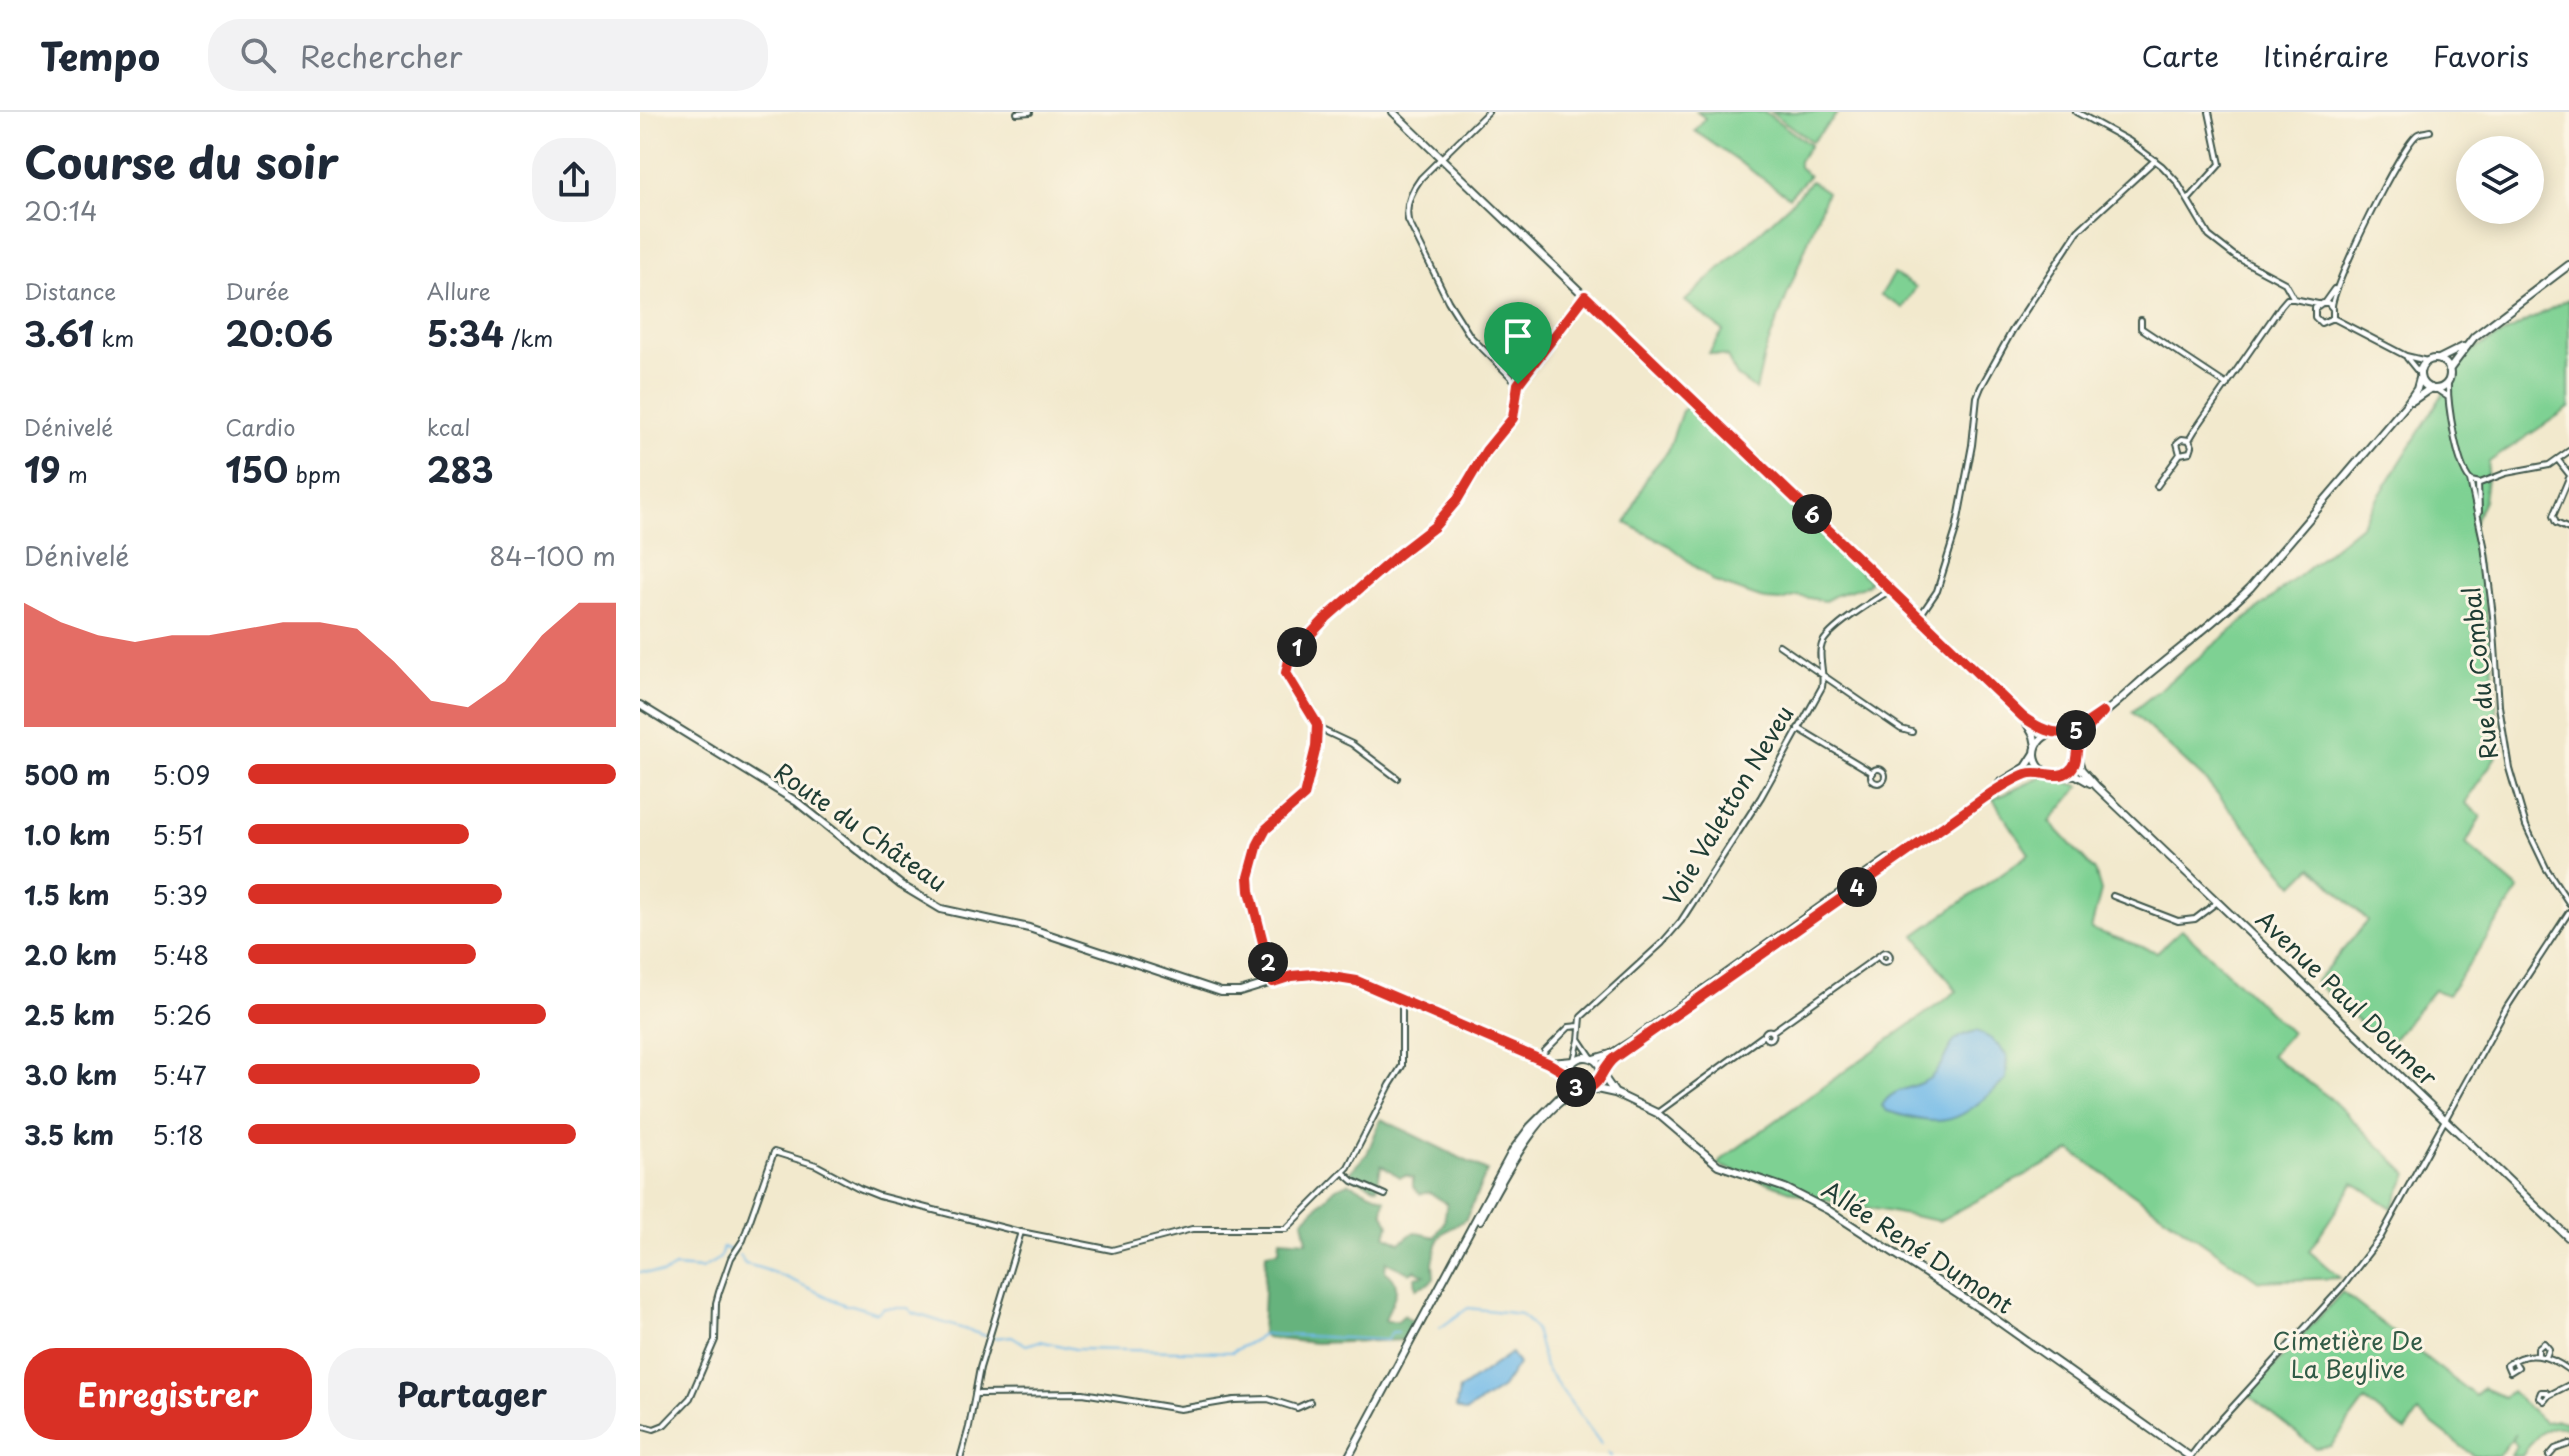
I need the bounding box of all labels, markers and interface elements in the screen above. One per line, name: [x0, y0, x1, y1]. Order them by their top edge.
search box: [208, 19, 768, 91]
text: Tempo: [40, 27, 160, 84]
icon: search: [236, 33, 280, 77]
text: Rechercher: [300, 33, 463, 78]
text: Carte: [2141, 34, 2219, 77]
text: Itinéraire: [2263, 34, 2389, 77]
text: Favoris: [2433, 34, 2529, 77]
text: Course du soir: [24, 128, 339, 194]
map controls: [2456, 136, 2544, 224]
button: layers: [2456, 136, 2544, 224]
button: share: [532, 138, 616, 222]
text: 20:14: [24, 191, 97, 230]
text: Distance: [24, 274, 116, 307]
text: Durée: [225, 274, 290, 307]
text: Allure: [427, 274, 491, 307]
pin: [1484, 302, 1552, 384]
text: 3.61: [24, 307, 94, 359]
text: 20:06: [225, 307, 333, 359]
text: 5:34: [427, 307, 504, 359]
icon: arrive: [1496, 314, 1540, 358]
text: km: [94, 321, 134, 354]
text: /km: [504, 321, 553, 354]
text: Dénivelé: [24, 410, 113, 443]
text: Cardio: [225, 410, 295, 443]
text: kcal: [427, 410, 471, 443]
text: 19: [24, 443, 61, 495]
text: 150: [225, 443, 288, 495]
text: 283: [427, 443, 494, 495]
text: m: [61, 457, 88, 490]
text: bpm: [288, 457, 341, 490]
pin: 6: [1792, 494, 1832, 534]
text: 6: [1804, 497, 1820, 530]
text: Dénivelé: [24, 536, 129, 575]
text: 84–100 m: [489, 536, 616, 575]
street label: Rue du Combal: [2452, 585, 2506, 761]
pin: 1: [1277, 627, 1317, 667]
text: 1: [1292, 630, 1302, 663]
street label: Voie Valetton Neveu: [1653, 698, 1802, 912]
pin: 5: [2056, 710, 2096, 750]
text: 5: [2069, 713, 2083, 746]
street label: Route du Château: [767, 753, 955, 900]
text: 500 m: [24, 755, 110, 794]
text: 5:09: [152, 755, 210, 794]
text: 1.0 km: [24, 815, 111, 854]
text: 5:51: [152, 815, 204, 854]
pin: 4: [1837, 867, 1877, 907]
text: 4: [1850, 870, 1864, 903]
text: 1.5 km: [24, 875, 110, 914]
text: 5:39: [152, 875, 208, 914]
street label: Avenue Paul Doumer: [2249, 901, 2447, 1094]
text: 2.0 km: [24, 935, 117, 974]
text: 5:48: [152, 935, 209, 974]
pin: 2: [1248, 942, 1288, 982]
text: 2: [1260, 945, 1276, 978]
text: 2.5 km: [24, 995, 115, 1034]
text: 5:26: [152, 995, 212, 1034]
text: 3.0 km: [24, 1055, 117, 1094]
text: 5:47: [152, 1055, 207, 1094]
pin: 3: [1556, 1067, 1596, 1107]
text: 3: [1569, 1070, 1583, 1103]
text: 3.5 km: [24, 1115, 114, 1154]
text: 5:18: [152, 1115, 204, 1154]
street label: Allée René Dumont: [1815, 1171, 2021, 1322]
park label: Cimetière De La Beylive: [2273, 1322, 2423, 1386]
button: Enregistrer: [24, 1348, 312, 1440]
button: Partager: [328, 1348, 616, 1440]

